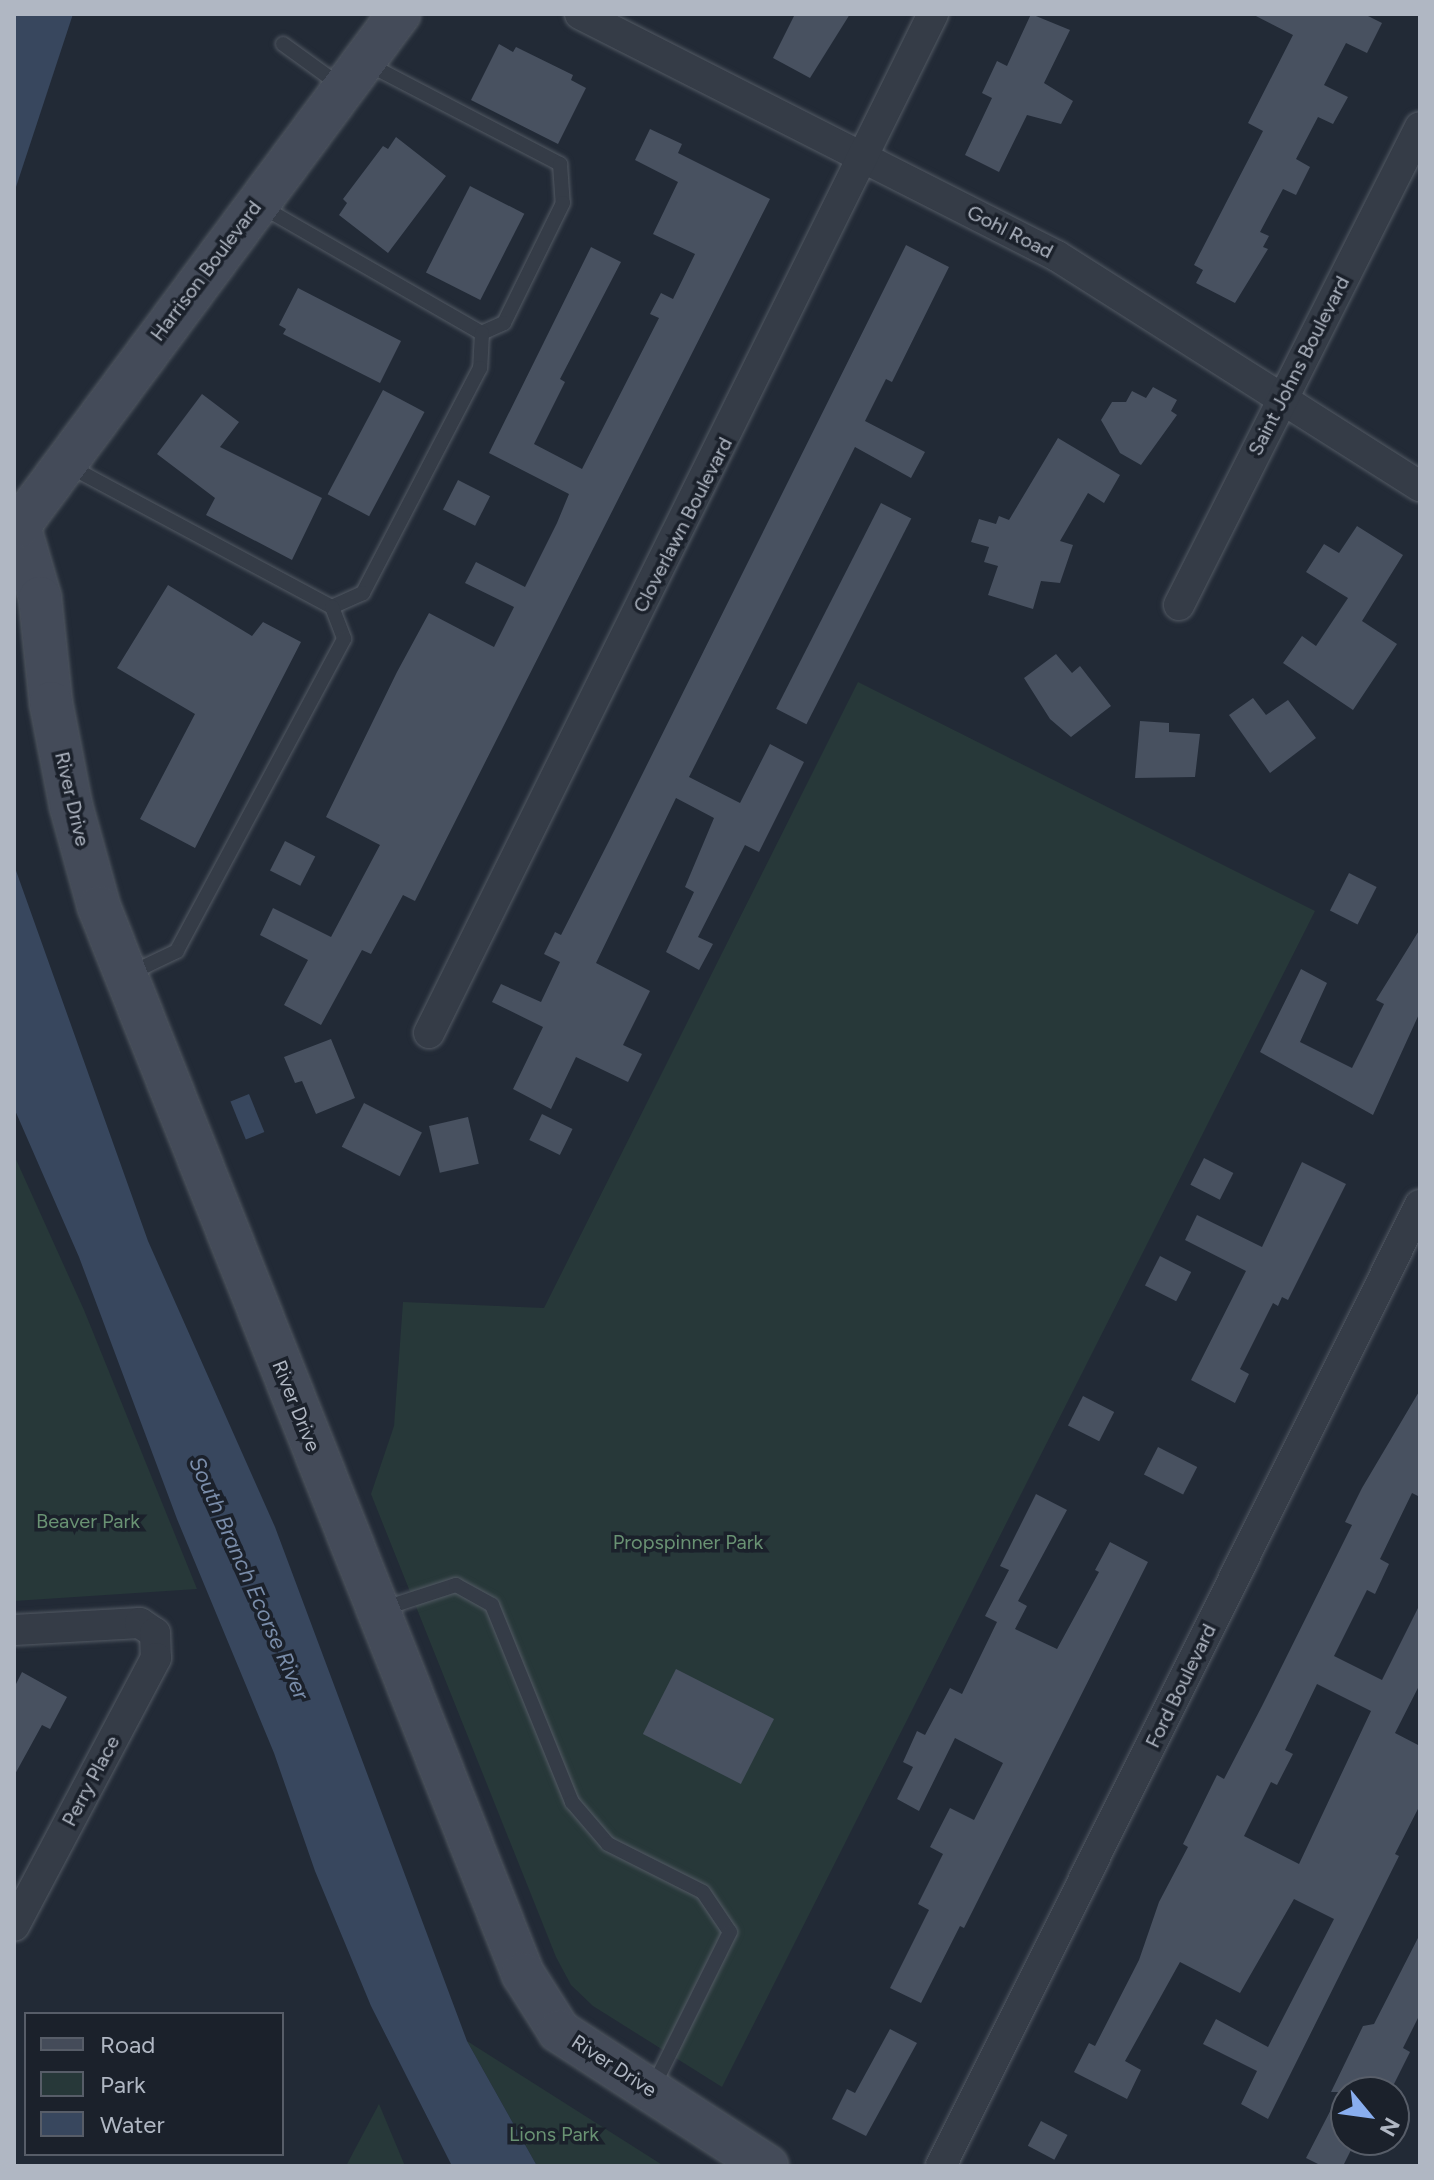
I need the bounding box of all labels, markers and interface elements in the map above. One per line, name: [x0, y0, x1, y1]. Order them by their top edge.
street label: Harrison Boulevard: [145, 196, 267, 346]
street label: Gohl Road: [963, 200, 1057, 264]
street label: Saint Johns Boulevard: [1243, 272, 1355, 460]
street label: Cloverlawn Boulevard: [628, 434, 738, 616]
street label: River Drive: [49, 749, 95, 849]
street label: River Drive: [267, 1357, 325, 1455]
water label: South Branch Ecorse River: [183, 1452, 315, 1704]
park label: Beaver Park: [36, 1509, 140, 1533]
park label: Propspinner Park: [613, 1530, 763, 1554]
street label: Ford Boulevard: [1141, 1620, 1221, 1752]
street label: Perry Place: [57, 1732, 125, 1830]
legend: [24, 2012, 284, 2156]
text: Road: [100, 2030, 155, 2059]
street label: River Drive: [567, 2030, 661, 2102]
text: Park: [100, 2070, 146, 2099]
north arrow: [1330, 2076, 1410, 2156]
text: Water: [100, 2110, 165, 2139]
text: N: [1374, 2113, 1406, 2141]
park label: Lions Park: [509, 2122, 599, 2146]

